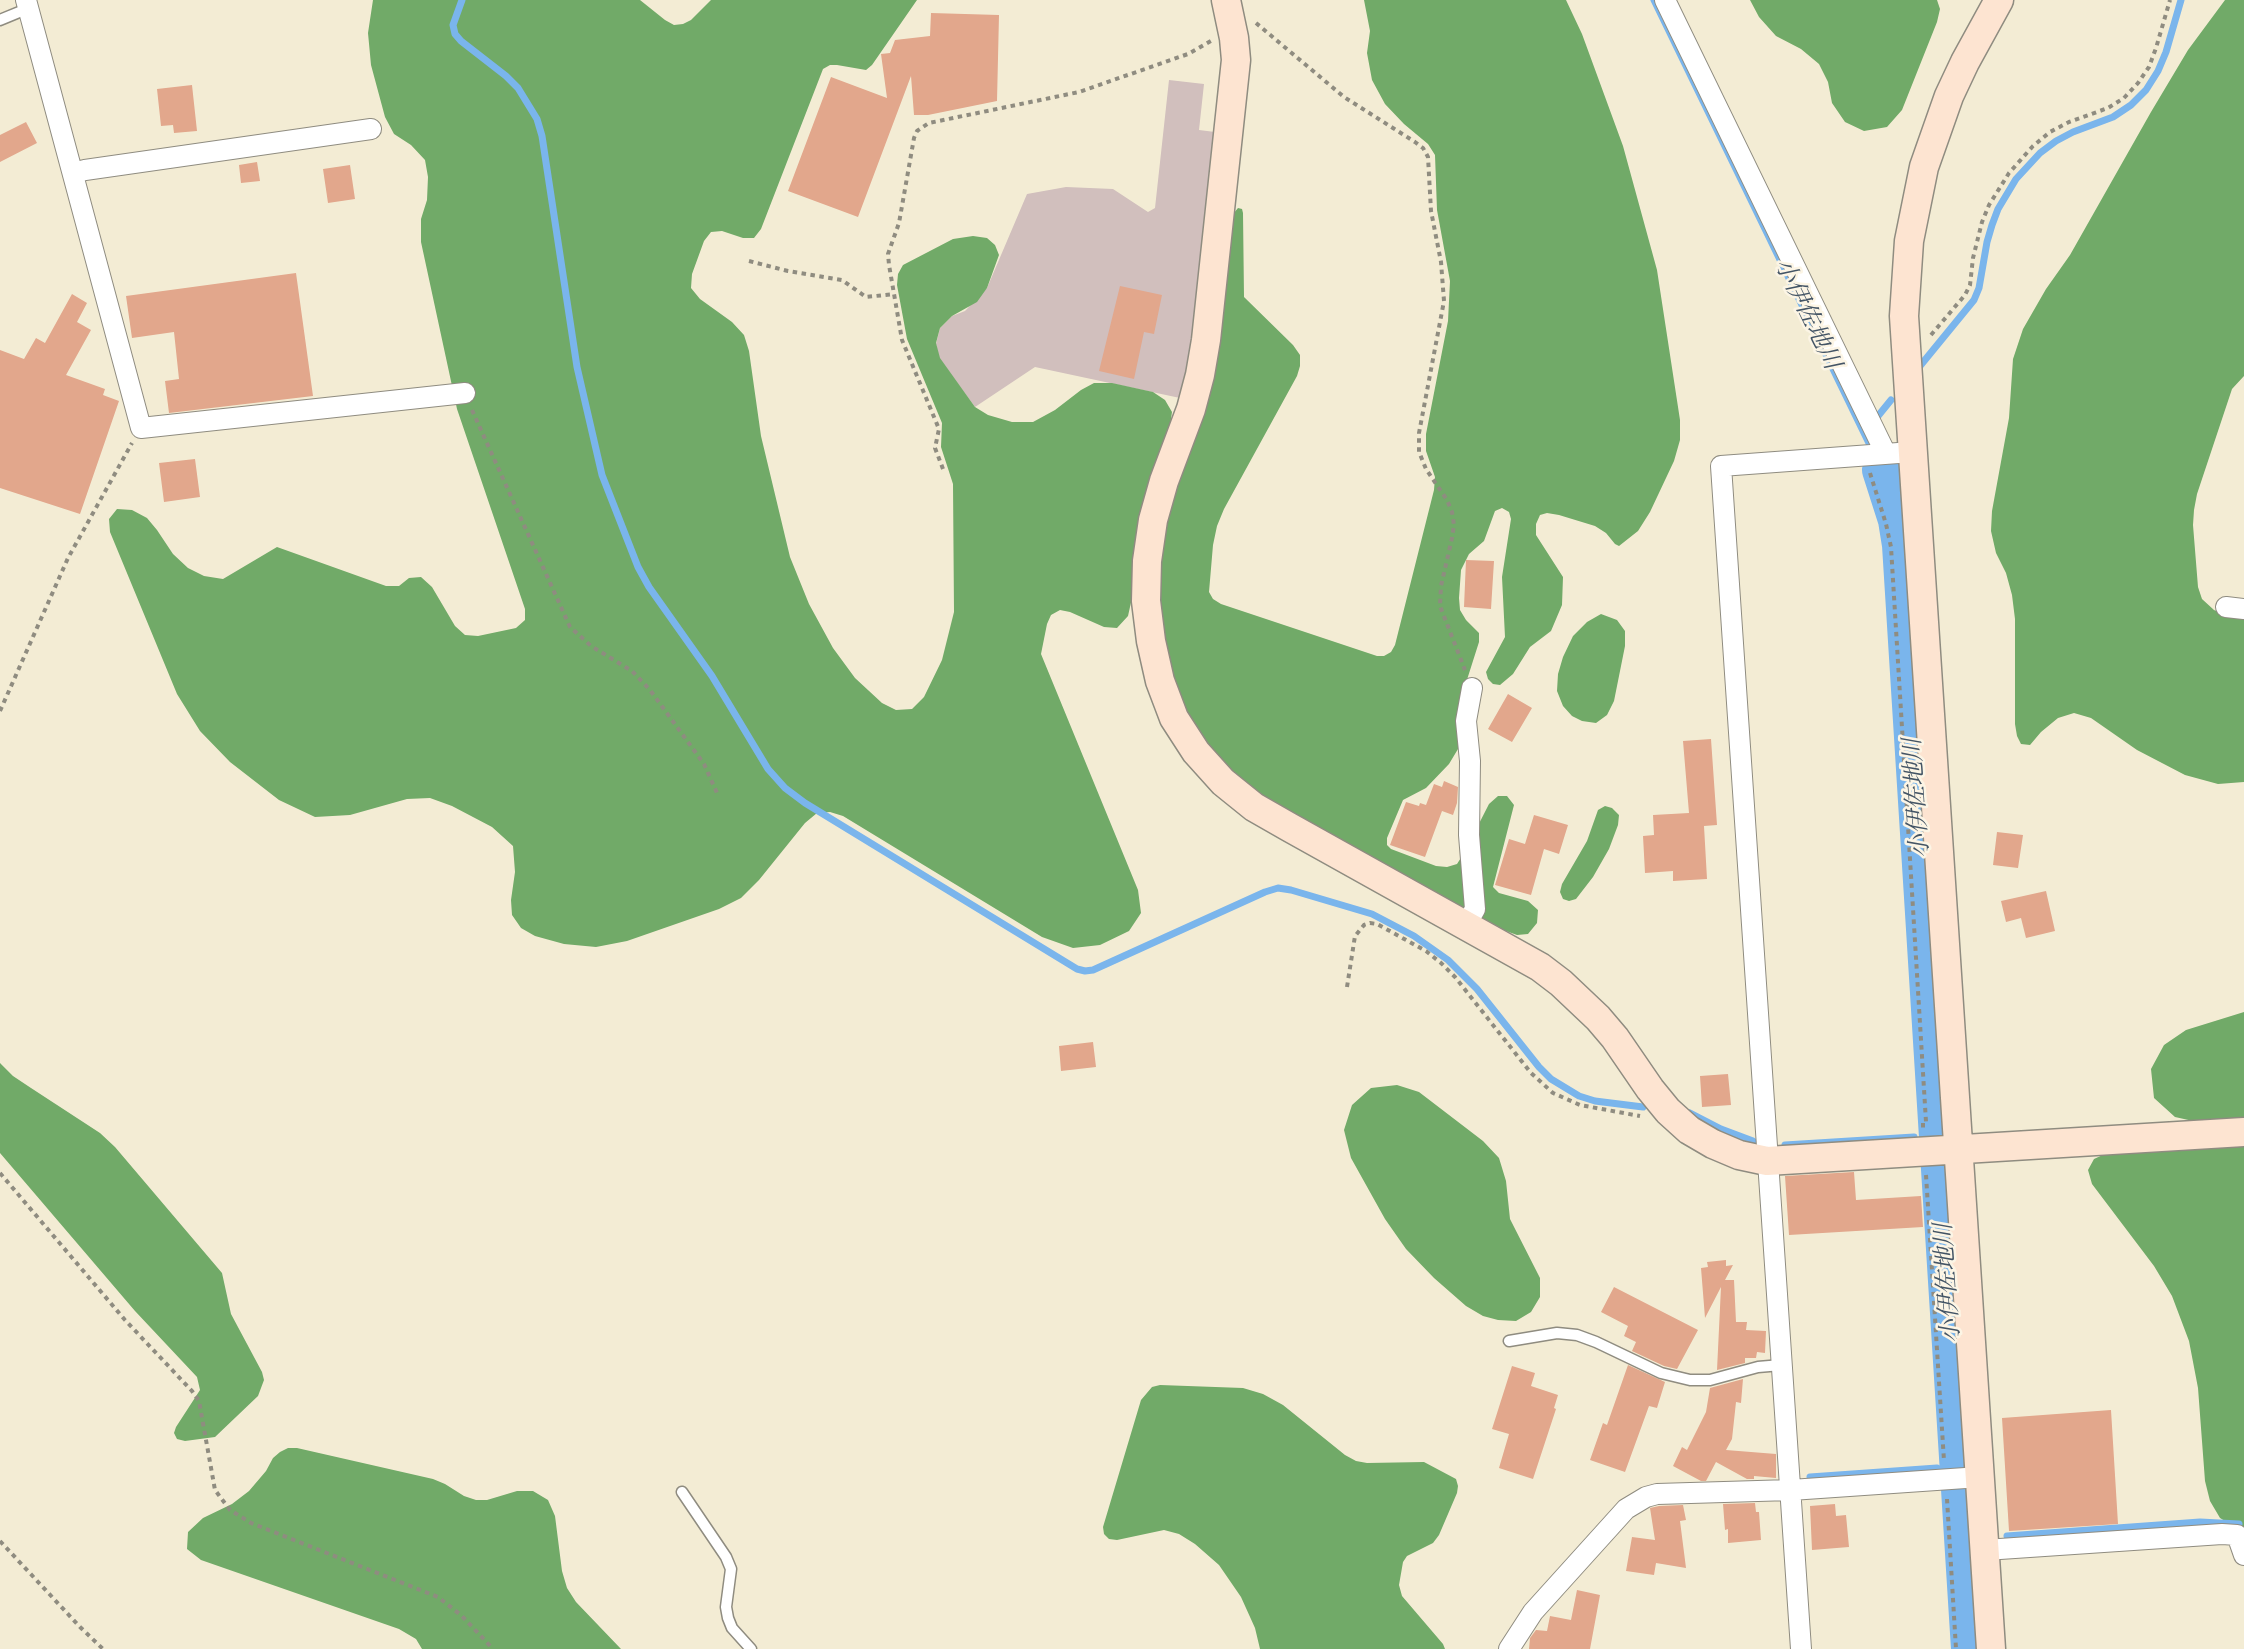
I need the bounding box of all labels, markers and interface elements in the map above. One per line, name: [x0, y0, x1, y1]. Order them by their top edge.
water label: 小伊佐地川: [1768, 254, 1846, 374]
water label: 小伊佐地川: [1898, 737, 1936, 859]
water label: 小伊佐地川: [1929, 1222, 1967, 1344]

